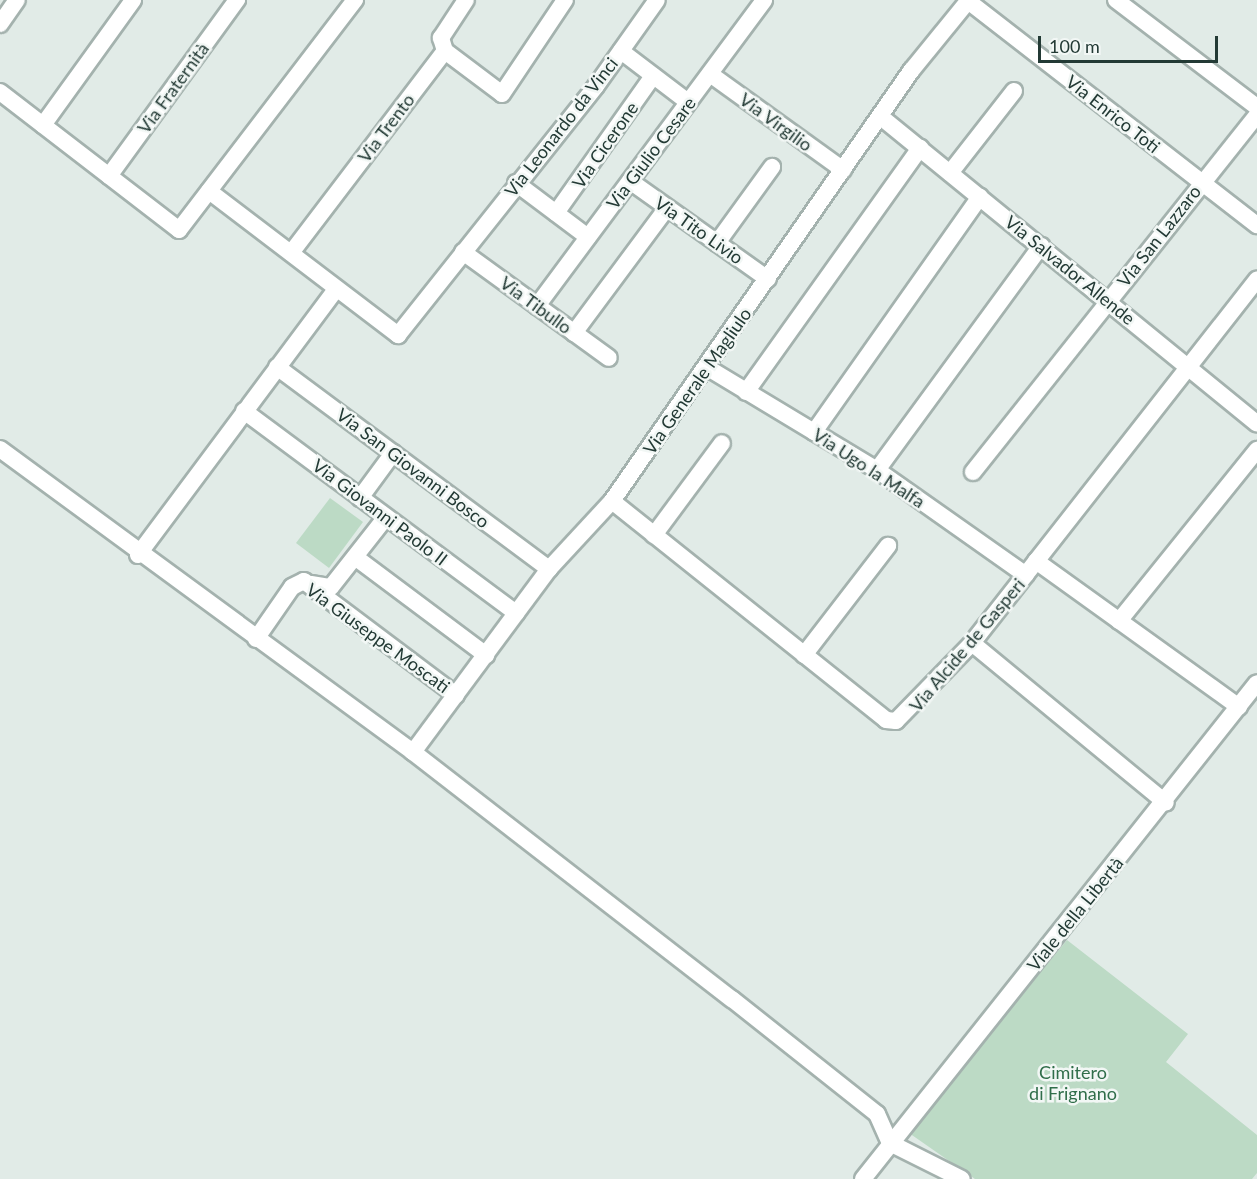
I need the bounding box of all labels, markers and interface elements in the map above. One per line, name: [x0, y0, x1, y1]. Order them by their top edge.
scale bar: [1041, 24, 1221, 62]
text: 100 m: [1049, 35, 1100, 57]
street label: Via Fraternità: [133, 38, 213, 138]
street label: Via Leonardo da Vinci: [500, 53, 622, 201]
street label: Via Enrico Toti: [1061, 70, 1165, 158]
street label: Via Virgilio: [735, 88, 817, 156]
street label: Via Trento: [353, 89, 419, 167]
street label: Via Giulio Cesare: [602, 93, 700, 213]
street label: Via Cicerone: [567, 98, 643, 192]
street label: Via San Lazzaro: [1113, 181, 1205, 291]
street label: Via Tito Livio: [650, 191, 748, 269]
street label: Via Salvador Allende: [1000, 211, 1140, 329]
street label: Via Tibullo: [496, 272, 576, 338]
street label: Via Generale Magliulo: [638, 304, 756, 458]
street label: Via San Giovanni Bosco: [332, 403, 494, 533]
street label: Via Ugo la Malfa: [809, 424, 929, 512]
street label: Via Giovanni Paolo II: [308, 454, 452, 570]
street label: Via Alcide de Gasperi: [905, 574, 1029, 716]
street label: Via Giuseppe Moscati: [302, 579, 454, 697]
street label: Viale della Libertà: [1022, 853, 1128, 975]
park label: Cimitero di Frignano: [1029, 1062, 1117, 1104]

